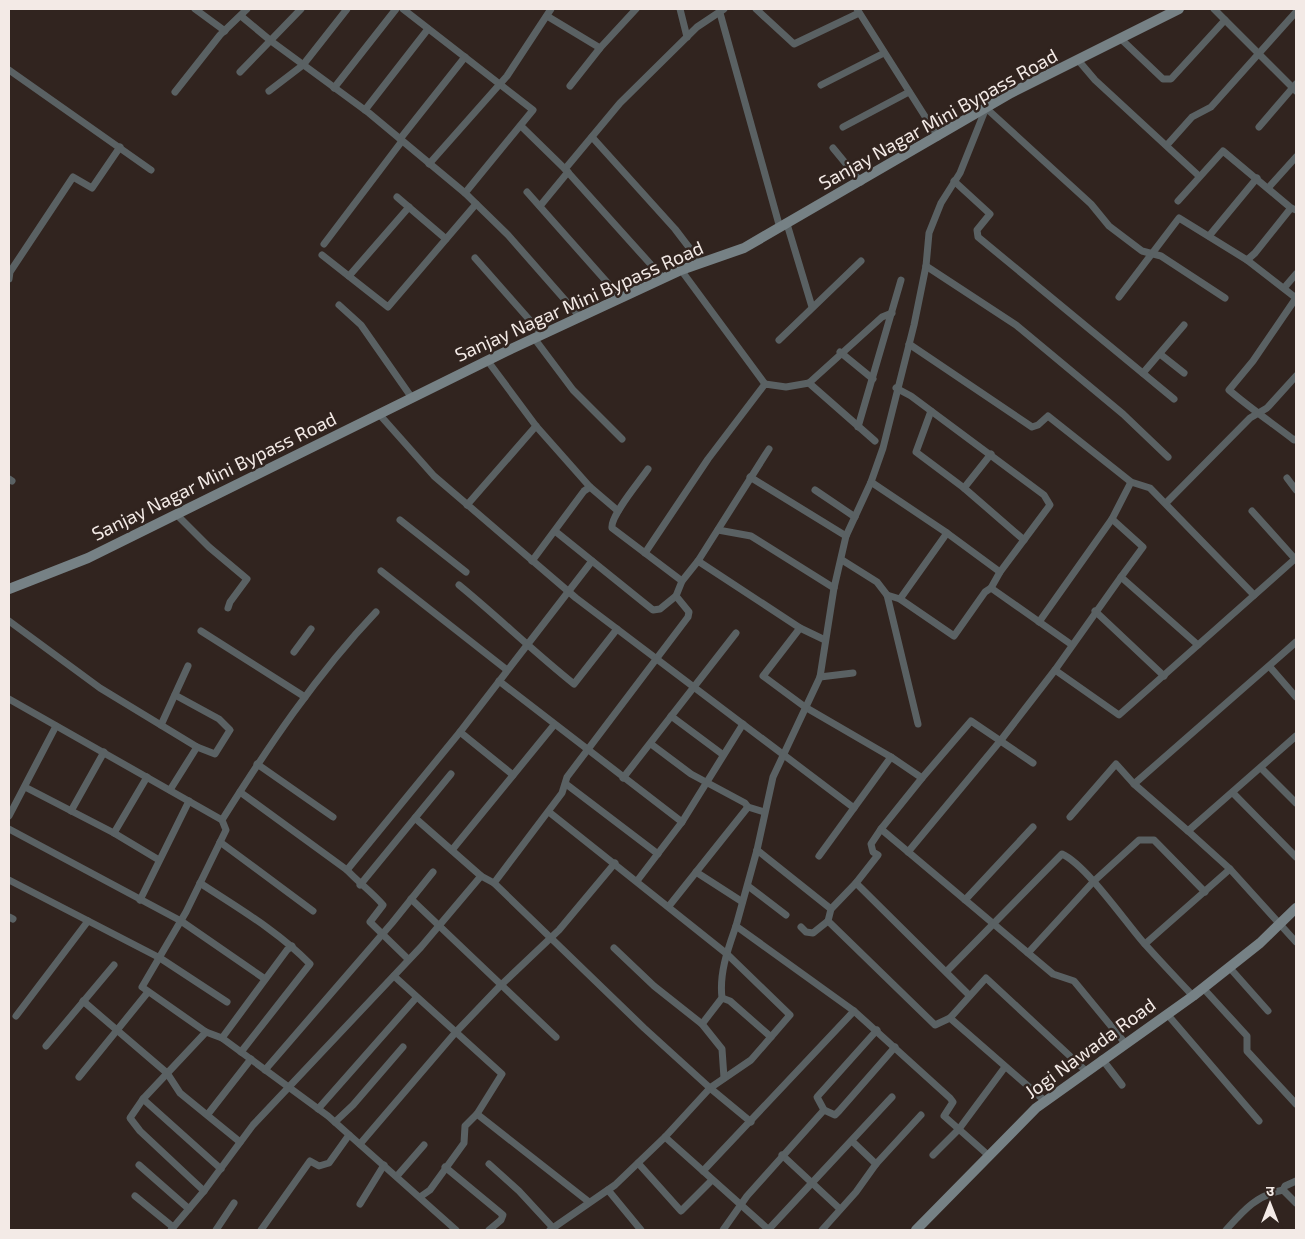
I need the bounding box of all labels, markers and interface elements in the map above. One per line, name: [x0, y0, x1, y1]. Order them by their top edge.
street label: Sanjay Nagar Mini Bypass Road: [814, 43, 1061, 194]
street label: Sanjay Nagar Mini Bypass Road: [451, 235, 707, 366]
street label: Sanjay Nagar Mini Bypass Road: [88, 406, 340, 545]
street label: Jogi Nawada Road: [1020, 992, 1160, 1103]
north arrow: [1245, 1179, 1295, 1229]
text: उ: [1266, 1182, 1275, 1199]

